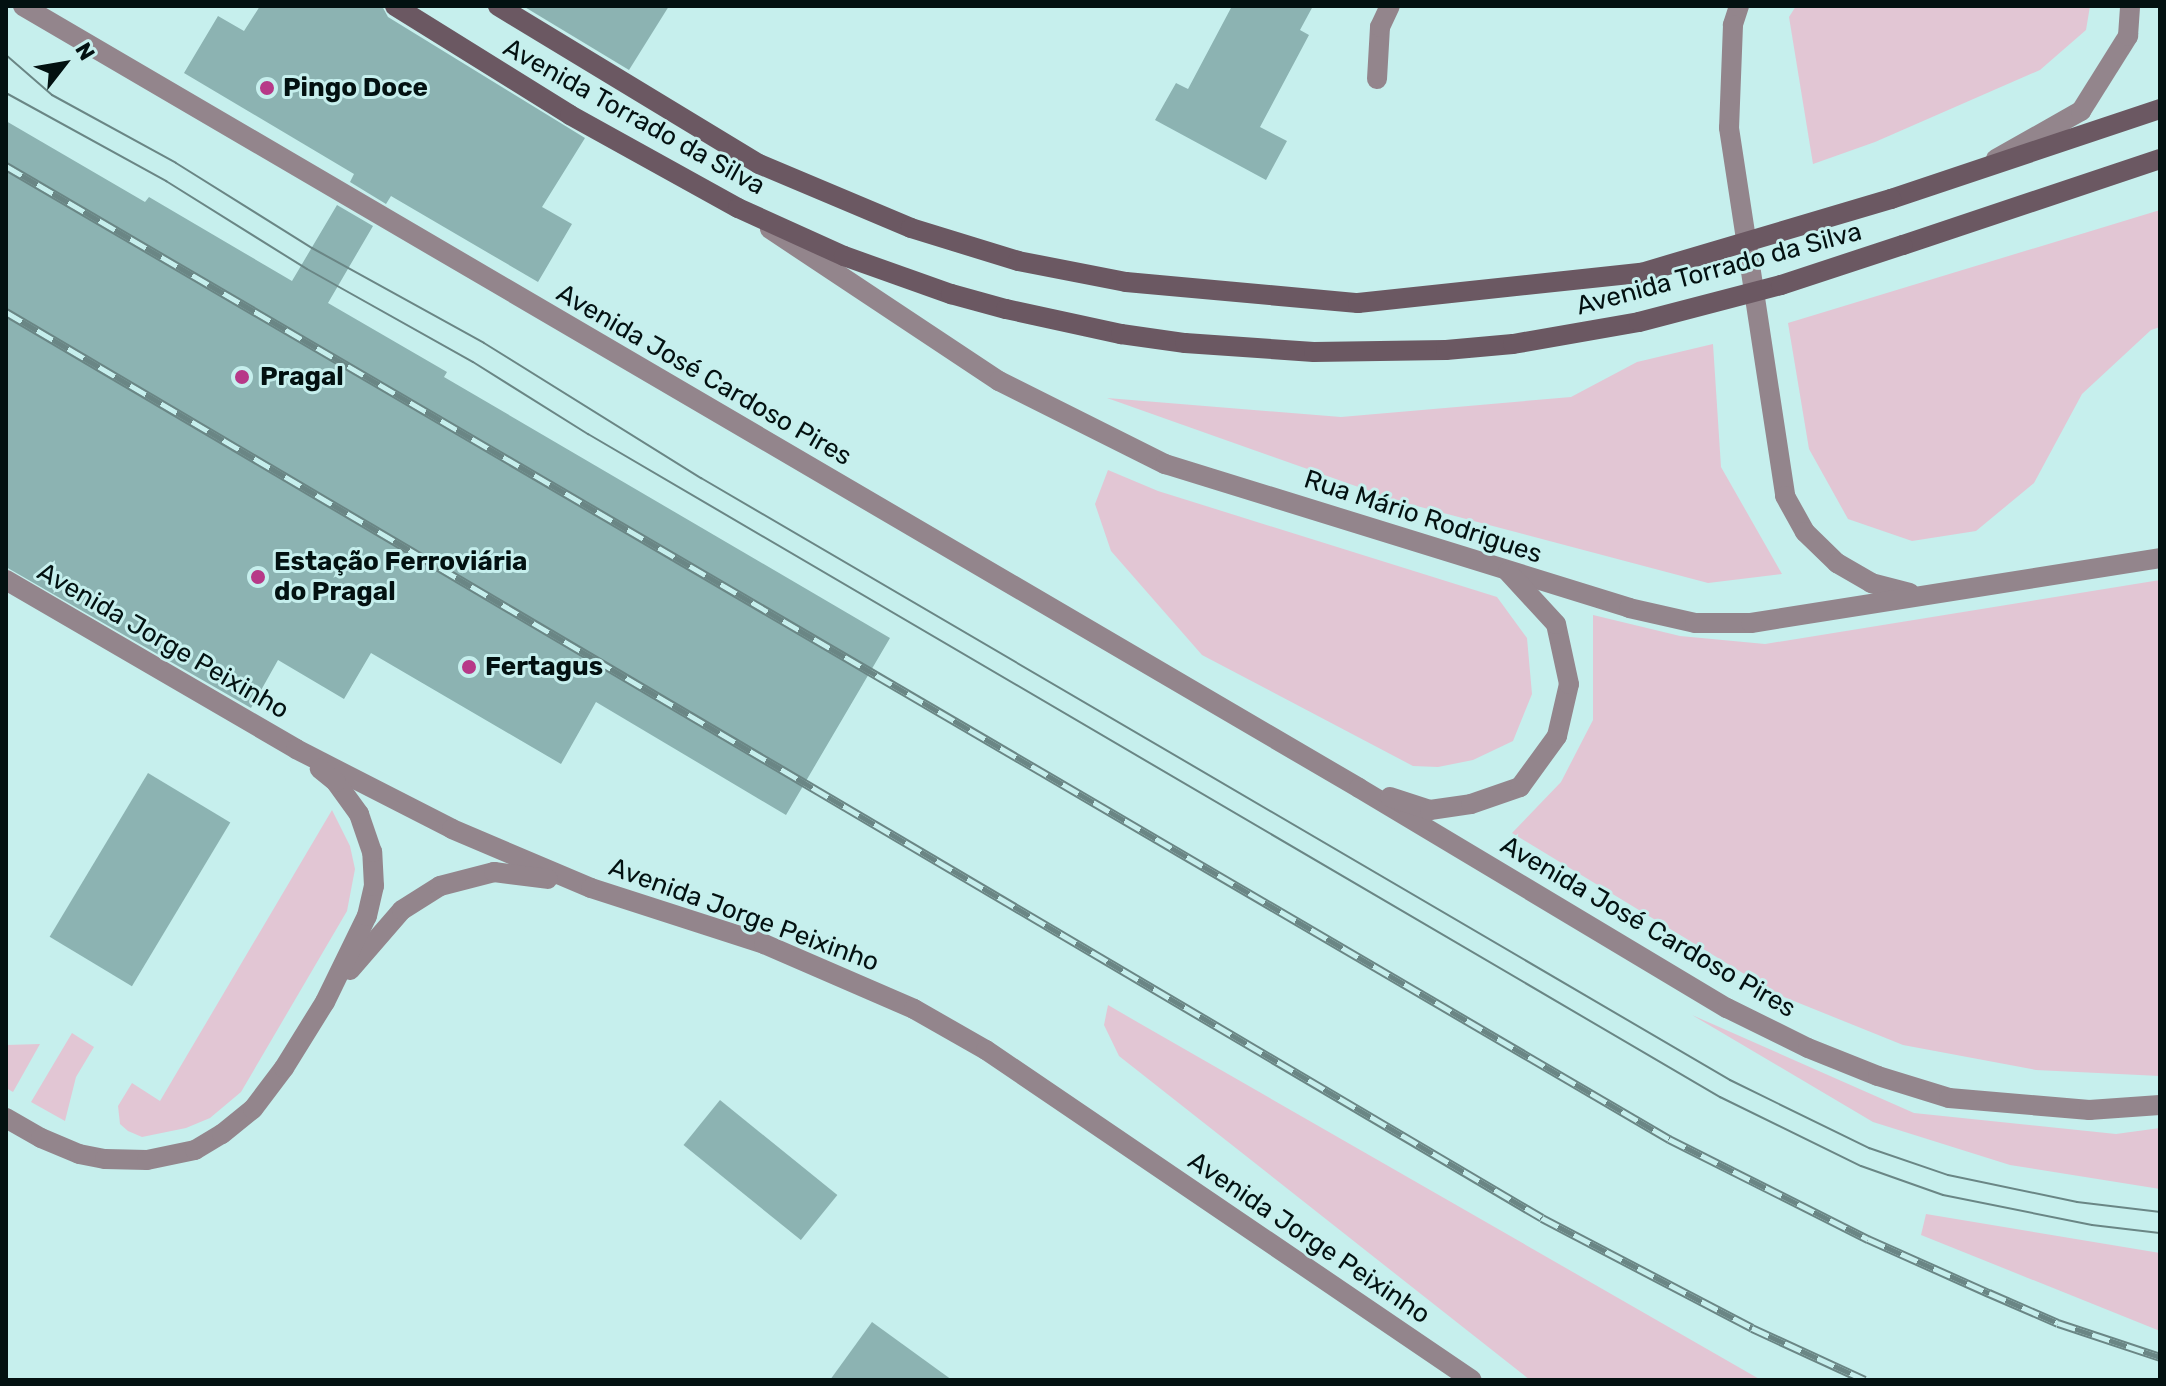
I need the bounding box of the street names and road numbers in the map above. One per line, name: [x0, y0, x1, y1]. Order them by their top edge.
street label: Avenida Torrado da Silva: [498, 32, 770, 202]
street label: Avenida Torrado da Silva: [1573, 216, 1865, 322]
street label: Avenida José Cardoso Pires: [551, 278, 857, 472]
street label: Rua Mário Rodrigues: [1300, 464, 1546, 570]
street label: Avenida Jorge Peixinho: [32, 556, 294, 726]
street label: Avenida José Cardoso Pires: [1495, 830, 1801, 1024]
street label: Avenida Jorge Peixinho: [605, 852, 883, 978]
street label: Avenida Jorge Peixinho: [1182, 1145, 1436, 1331]

